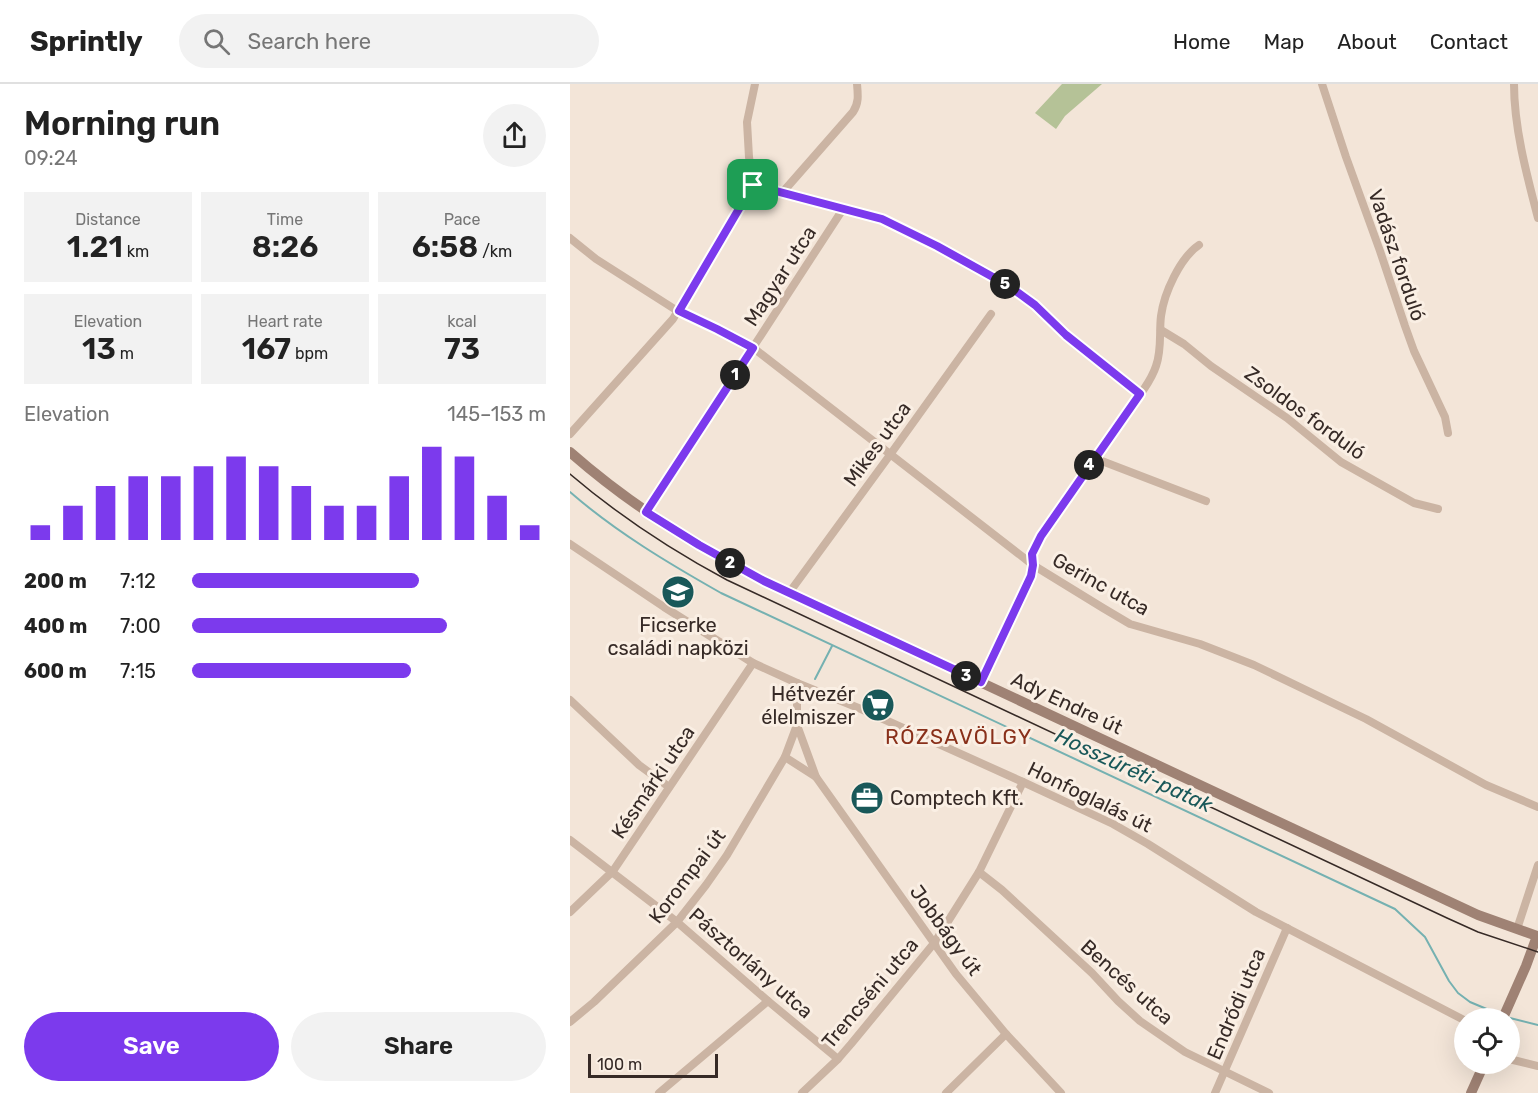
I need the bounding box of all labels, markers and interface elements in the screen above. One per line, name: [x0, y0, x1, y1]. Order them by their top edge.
search box: [179, 14, 599, 68]
text: Sprintly: [30, 25, 143, 58]
icon: search: [200, 25, 233, 58]
text: Search here: [248, 28, 371, 55]
text: Home: [1173, 29, 1230, 54]
text: Map: [1263, 29, 1304, 54]
text: About: [1337, 29, 1397, 54]
text: Contact: [1430, 29, 1508, 54]
text: Morning run: [24, 104, 220, 143]
button: share: [483, 104, 546, 167]
text: 09:24: [24, 146, 78, 170]
pin: [727, 159, 778, 210]
icon: arrive: [736, 168, 769, 201]
street label: Vadász forduló: [1363, 186, 1431, 324]
text: Distance: [75, 210, 141, 229]
text: Time: [267, 210, 303, 229]
text: Pace: [444, 210, 480, 229]
street label: Magyar utca: [739, 221, 821, 331]
text: 1.21: [67, 229, 123, 265]
text: 8:26: [252, 229, 318, 265]
text: 6:58: [412, 229, 478, 265]
text: km: [123, 242, 149, 261]
text: /km: [478, 242, 512, 261]
pin: 5: [990, 269, 1020, 299]
text: 5: [1000, 274, 1010, 293]
text: Elevation: [74, 312, 142, 331]
text: Heart rate: [247, 312, 323, 331]
text: kcal: [447, 312, 477, 331]
text: 13: [82, 331, 116, 367]
text: 167: [242, 331, 291, 367]
text: 73: [444, 331, 480, 367]
text: m: [116, 344, 134, 363]
text: bpm: [291, 344, 328, 363]
pin: 1: [720, 360, 750, 390]
street label: Zsoldos forduló: [1240, 361, 1370, 465]
text: 1: [731, 365, 739, 384]
street label: Mikes utca: [838, 397, 916, 491]
text: Elevation: [24, 402, 110, 426]
text: 145–153 m: [447, 402, 546, 426]
pin: 4: [1074, 450, 1104, 480]
text: 4: [1084, 455, 1094, 474]
pin: 2: [715, 548, 745, 578]
street label: Gerinc utca: [1048, 548, 1154, 620]
text: 2: [725, 553, 735, 572]
text: 200 m: [24, 569, 87, 593]
text: 7:12: [120, 569, 156, 593]
school or university icon: Ficserke családi napközi: [660, 574, 696, 610]
place label: Ficserke családi napközi: [607, 613, 749, 660]
text: 400 m: [24, 614, 87, 638]
text: 7:00: [120, 614, 161, 638]
text: 600 m: [24, 659, 87, 683]
text: 7:15: [120, 659, 156, 683]
pin: 3: [951, 661, 981, 691]
text: 3: [961, 666, 971, 685]
street label: Ady Endre út: [1008, 667, 1127, 739]
place label: Hétvezér élelmiszer: [761, 682, 855, 729]
supermarket icon: Hétvezér élelmiszer: [860, 687, 896, 723]
street label: Késmárki utca: [606, 721, 700, 843]
water label: Hosszúréti-patak: [1051, 723, 1218, 818]
district label: RÓZSAVÖLGY: [885, 724, 1033, 749]
street label: Honfoglalás út: [1024, 757, 1156, 838]
office icon: Comptech Kft.: [849, 780, 885, 816]
place label: Comptech Kft.: [890, 786, 1024, 810]
street label: Korompai út: [644, 824, 730, 928]
street label: Jobbágy út: [905, 880, 987, 980]
street label: Pásztorlány utca: [684, 903, 818, 1023]
street label: Trencséni utca: [817, 933, 923, 1053]
street label: Bencés utca: [1076, 934, 1178, 1030]
street label: Endrődi utca: [1202, 945, 1270, 1063]
map controls: [1454, 1008, 1520, 1074]
button: locate: [1454, 1008, 1520, 1074]
button: Save: [24, 1012, 279, 1081]
button: Share: [291, 1012, 546, 1081]
scale bar: [588, 1051, 718, 1078]
text: 100 m: [597, 1055, 642, 1074]

